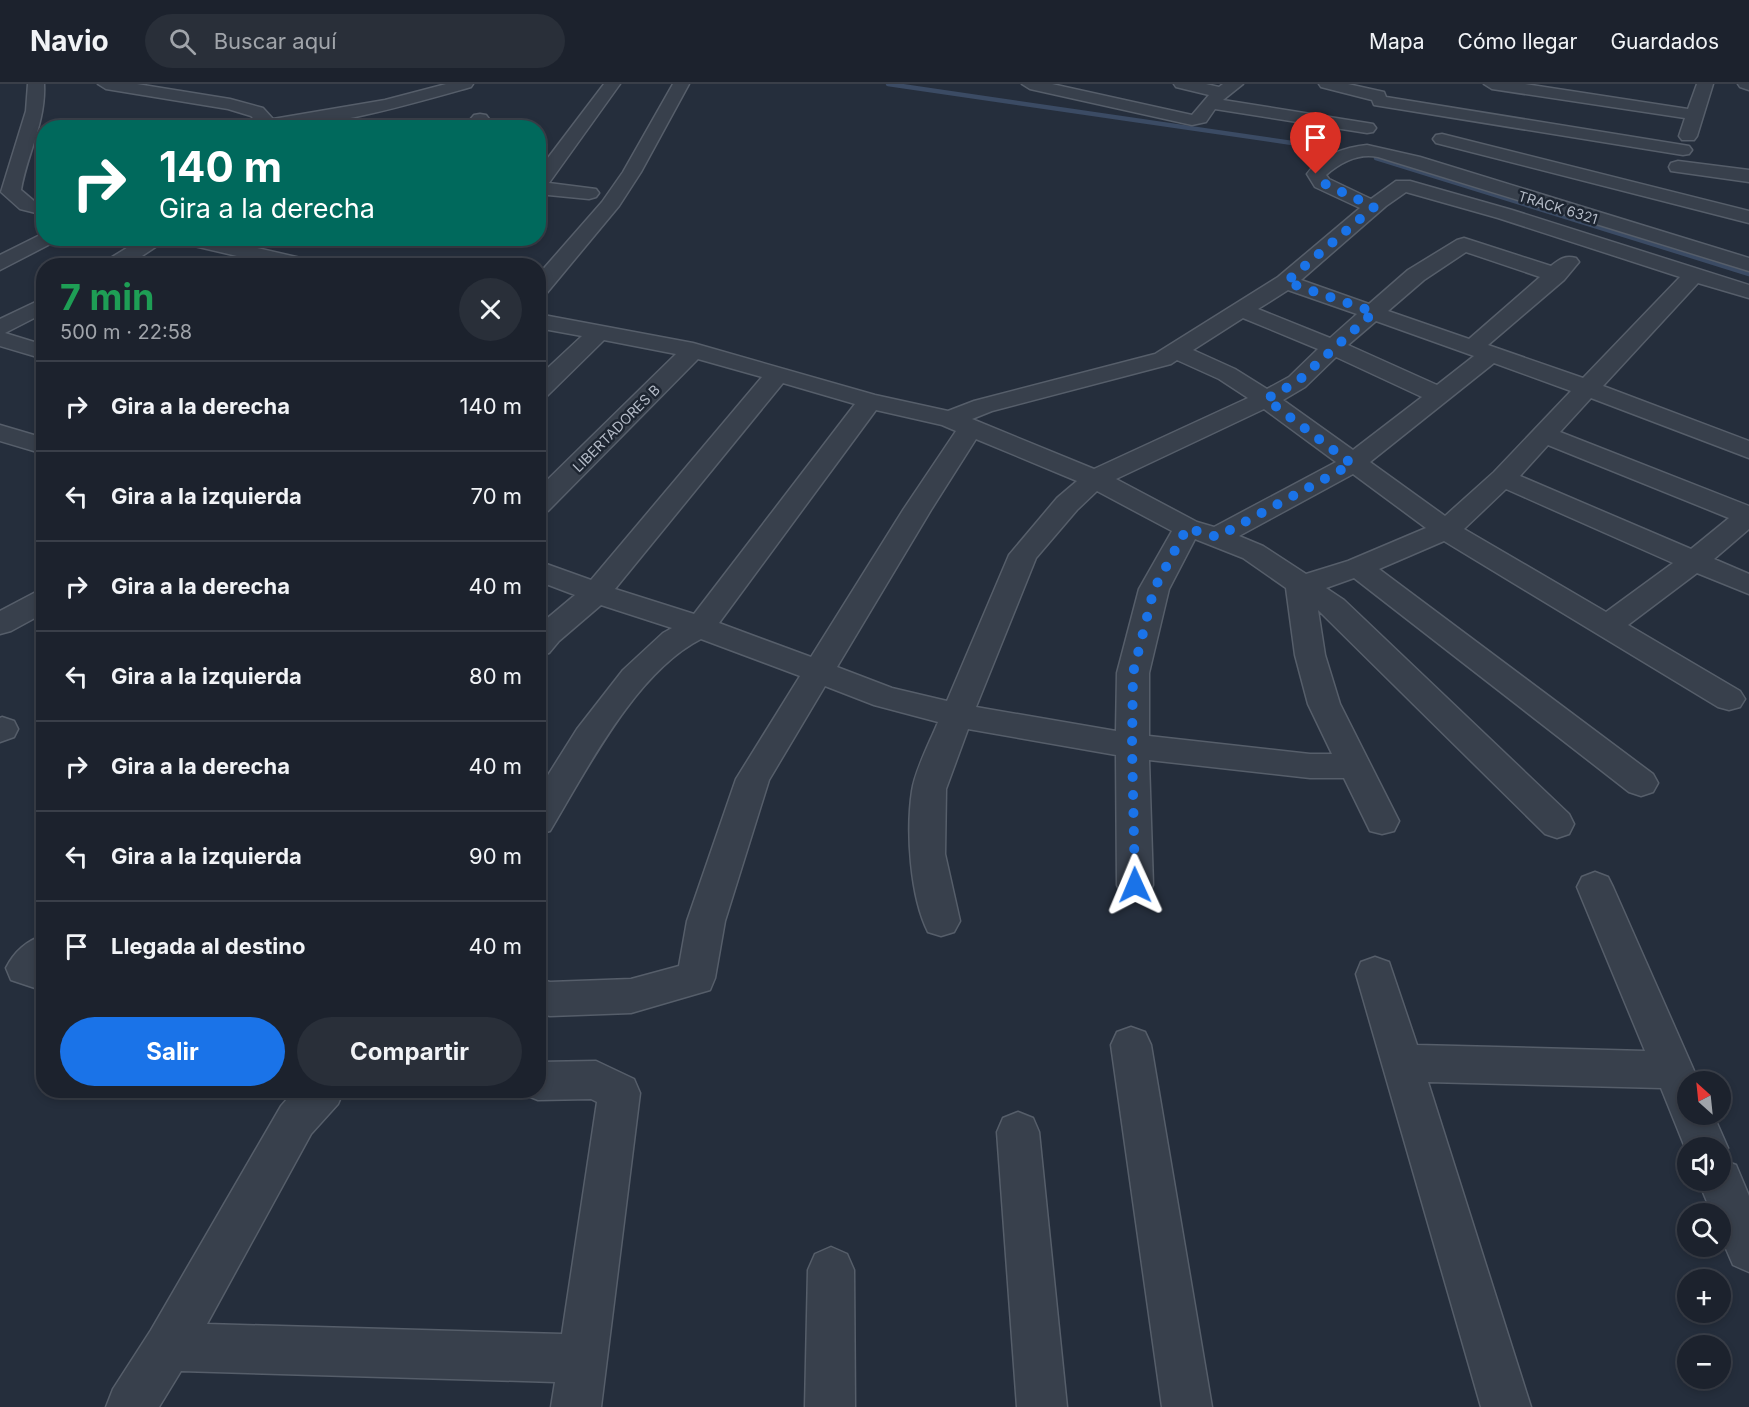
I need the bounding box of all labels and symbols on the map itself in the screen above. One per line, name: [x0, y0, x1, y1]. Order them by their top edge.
pin: [1290, 112, 1341, 174]
street label: TRACK 6321: [1516, 187, 1600, 227]
street label: LIBERTADORES B: [569, 381, 663, 475]
position arrow: [1103, 853, 1167, 917]
north arrow: [1677, 1071, 1731, 1125]

